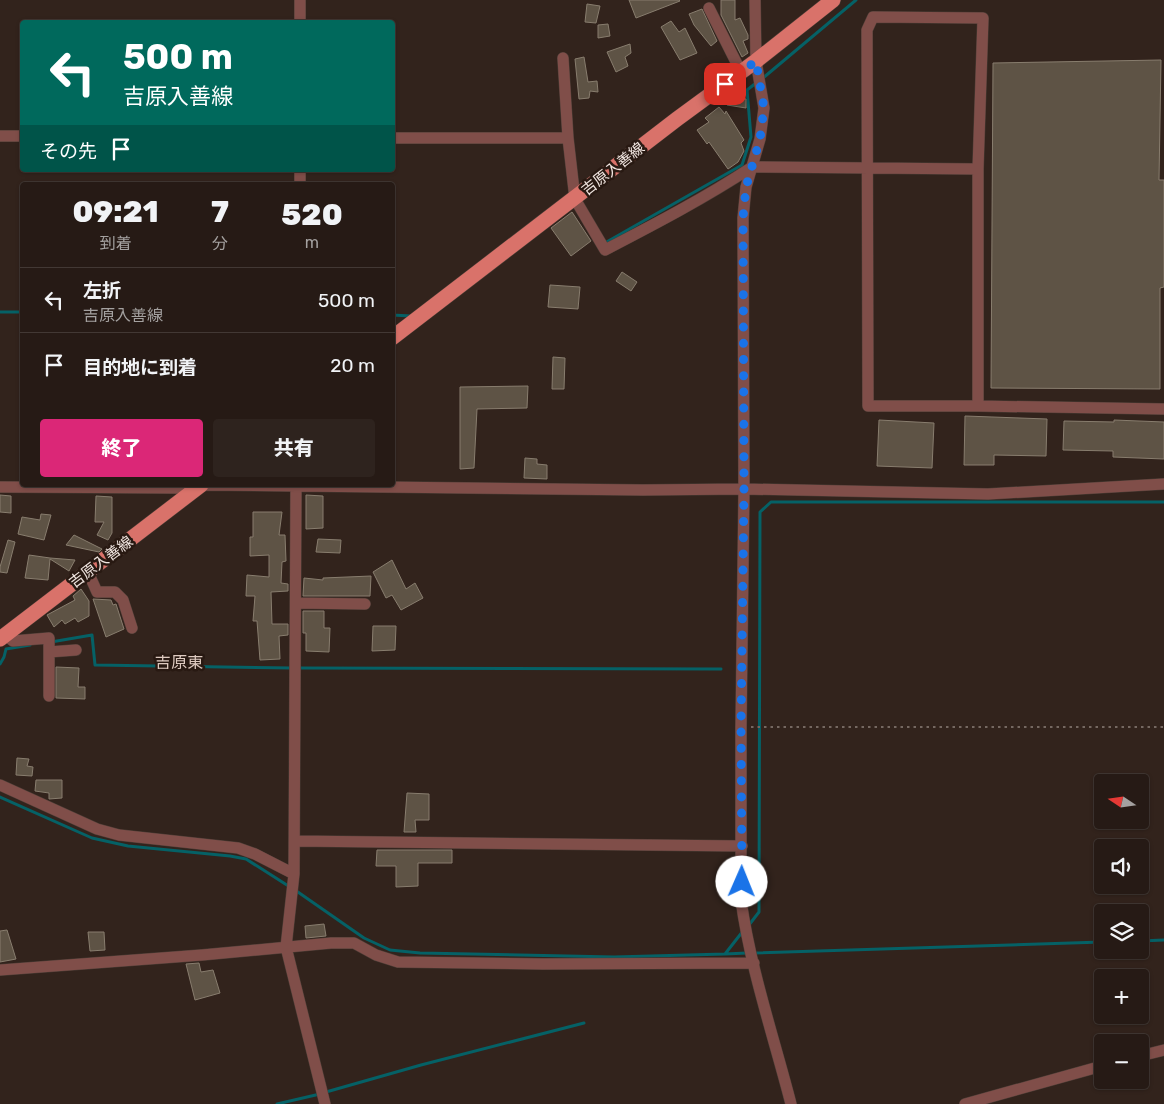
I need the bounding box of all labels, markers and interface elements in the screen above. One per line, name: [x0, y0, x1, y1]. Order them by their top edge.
text: 500 m: [123, 36, 233, 78]
icon: left: [40, 40, 105, 105]
pin: [704, 63, 746, 105]
icon: arrive: [711, 70, 739, 98]
text: 吉原入善線: [123, 83, 233, 110]
icon: arrive: [107, 135, 135, 163]
street label: 吉原入善線: [578, 139, 648, 199]
text: その先: [40, 140, 97, 163]
text: 09:21: [72, 194, 159, 230]
text: 7: [211, 194, 229, 230]
text: 520: [281, 197, 343, 233]
text: m: [305, 233, 319, 252]
text: 到着: [99, 234, 131, 253]
text: 分: [212, 234, 228, 253]
text: 左折: [83, 279, 121, 302]
icon: left: [40, 286, 68, 314]
text: 500 m: [318, 289, 375, 312]
text: 吉原入善線: [83, 306, 163, 325]
icon: arrive: [40, 351, 68, 379]
text: 20 m: [330, 354, 375, 377]
text: 目的地に到着: [83, 356, 197, 379]
button: 終了: [40, 419, 203, 477]
button: 共有: [213, 419, 375, 477]
street label: 吉原入善線: [66, 532, 136, 592]
district label: 吉原東: [155, 653, 203, 672]
north arrow: [1094, 774, 1149, 829]
map controls: [1094, 774, 1149, 1089]
button: sound: [1094, 839, 1149, 894]
position arrow: [715, 855, 767, 907]
button: layers: [1094, 904, 1149, 959]
button: +: [1094, 969, 1149, 1024]
button: −: [1094, 1034, 1149, 1089]

